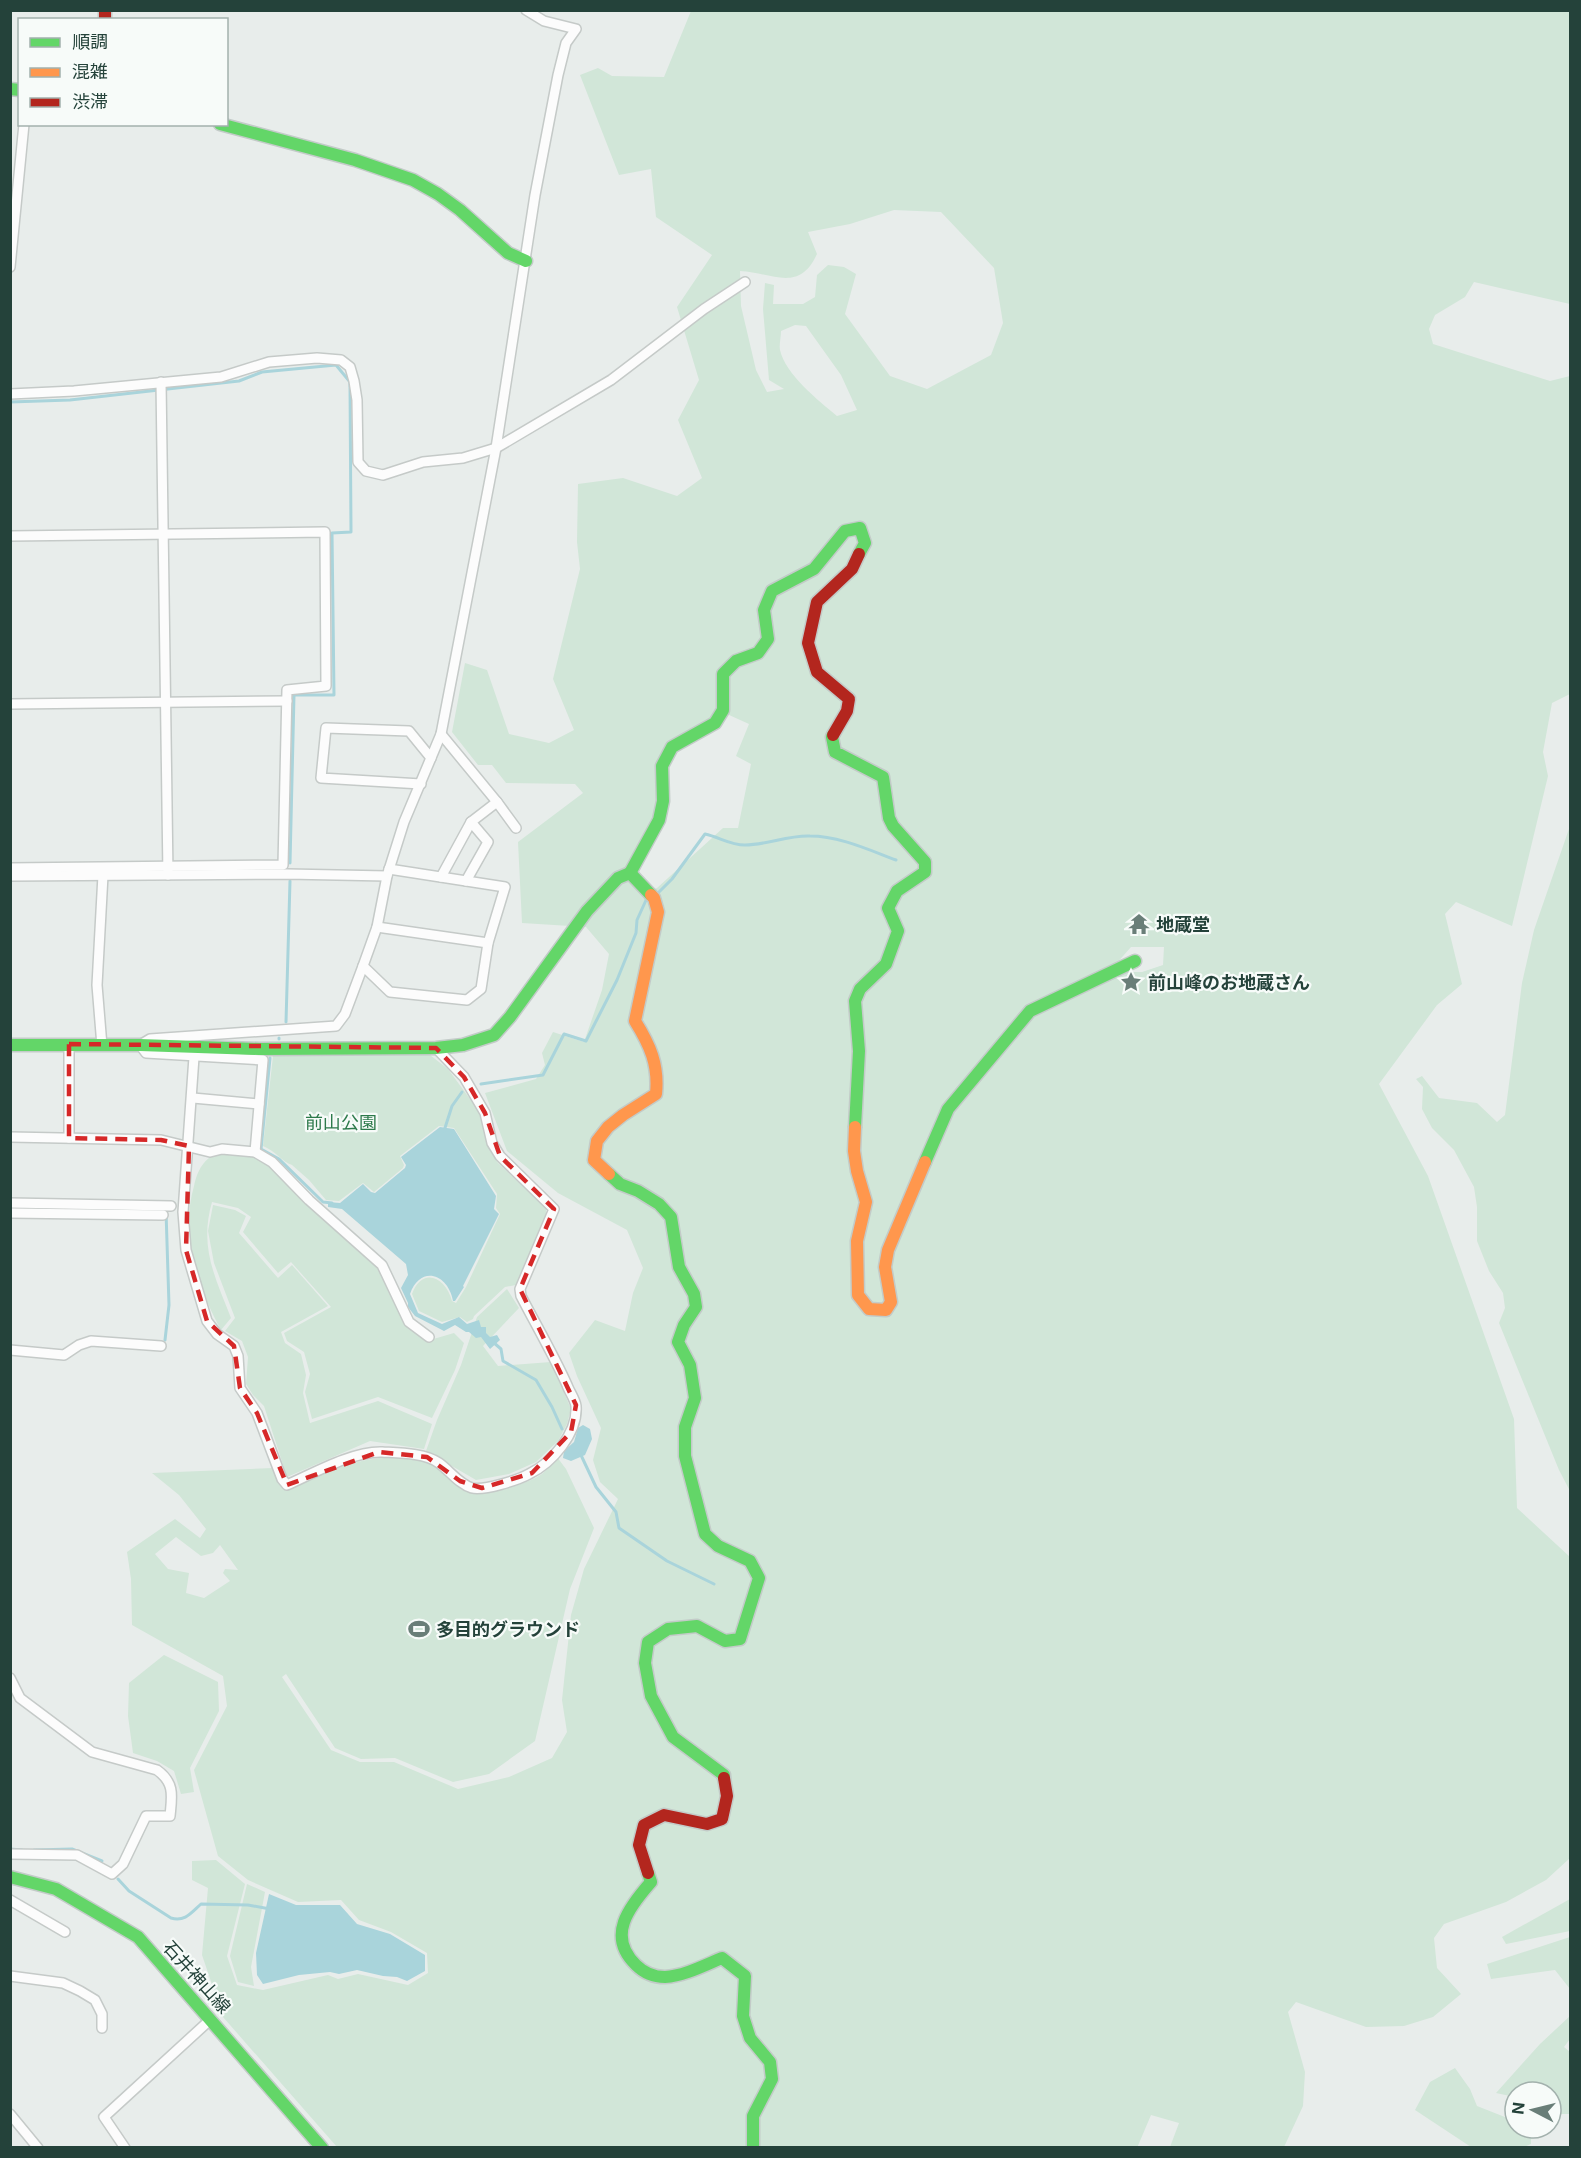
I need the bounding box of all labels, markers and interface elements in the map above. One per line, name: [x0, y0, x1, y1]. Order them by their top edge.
legend: [18, 18, 228, 126]
text: 順調: [72, 31, 108, 52]
text: 混雑: [72, 61, 108, 82]
text: 渋滞: [72, 91, 108, 112]
temple icon: 地蔵堂: [1127, 912, 1151, 936]
place label: 地蔵堂: [1156, 914, 1210, 935]
place icon: 前山峰のお地蔵さん: [1119, 970, 1143, 994]
place label: 前山峰のお地蔵さん: [1148, 972, 1310, 993]
park label: 前山公園: [305, 1112, 377, 1133]
sports icon: 多目的グラウンド: [407, 1617, 431, 1641]
place label: 多目的グラウンド: [436, 1619, 580, 1640]
street label: 石井神山線: [159, 1937, 235, 2017]
north arrow: [1503, 2080, 1563, 2140]
text: N: [1507, 2101, 1529, 2115]

